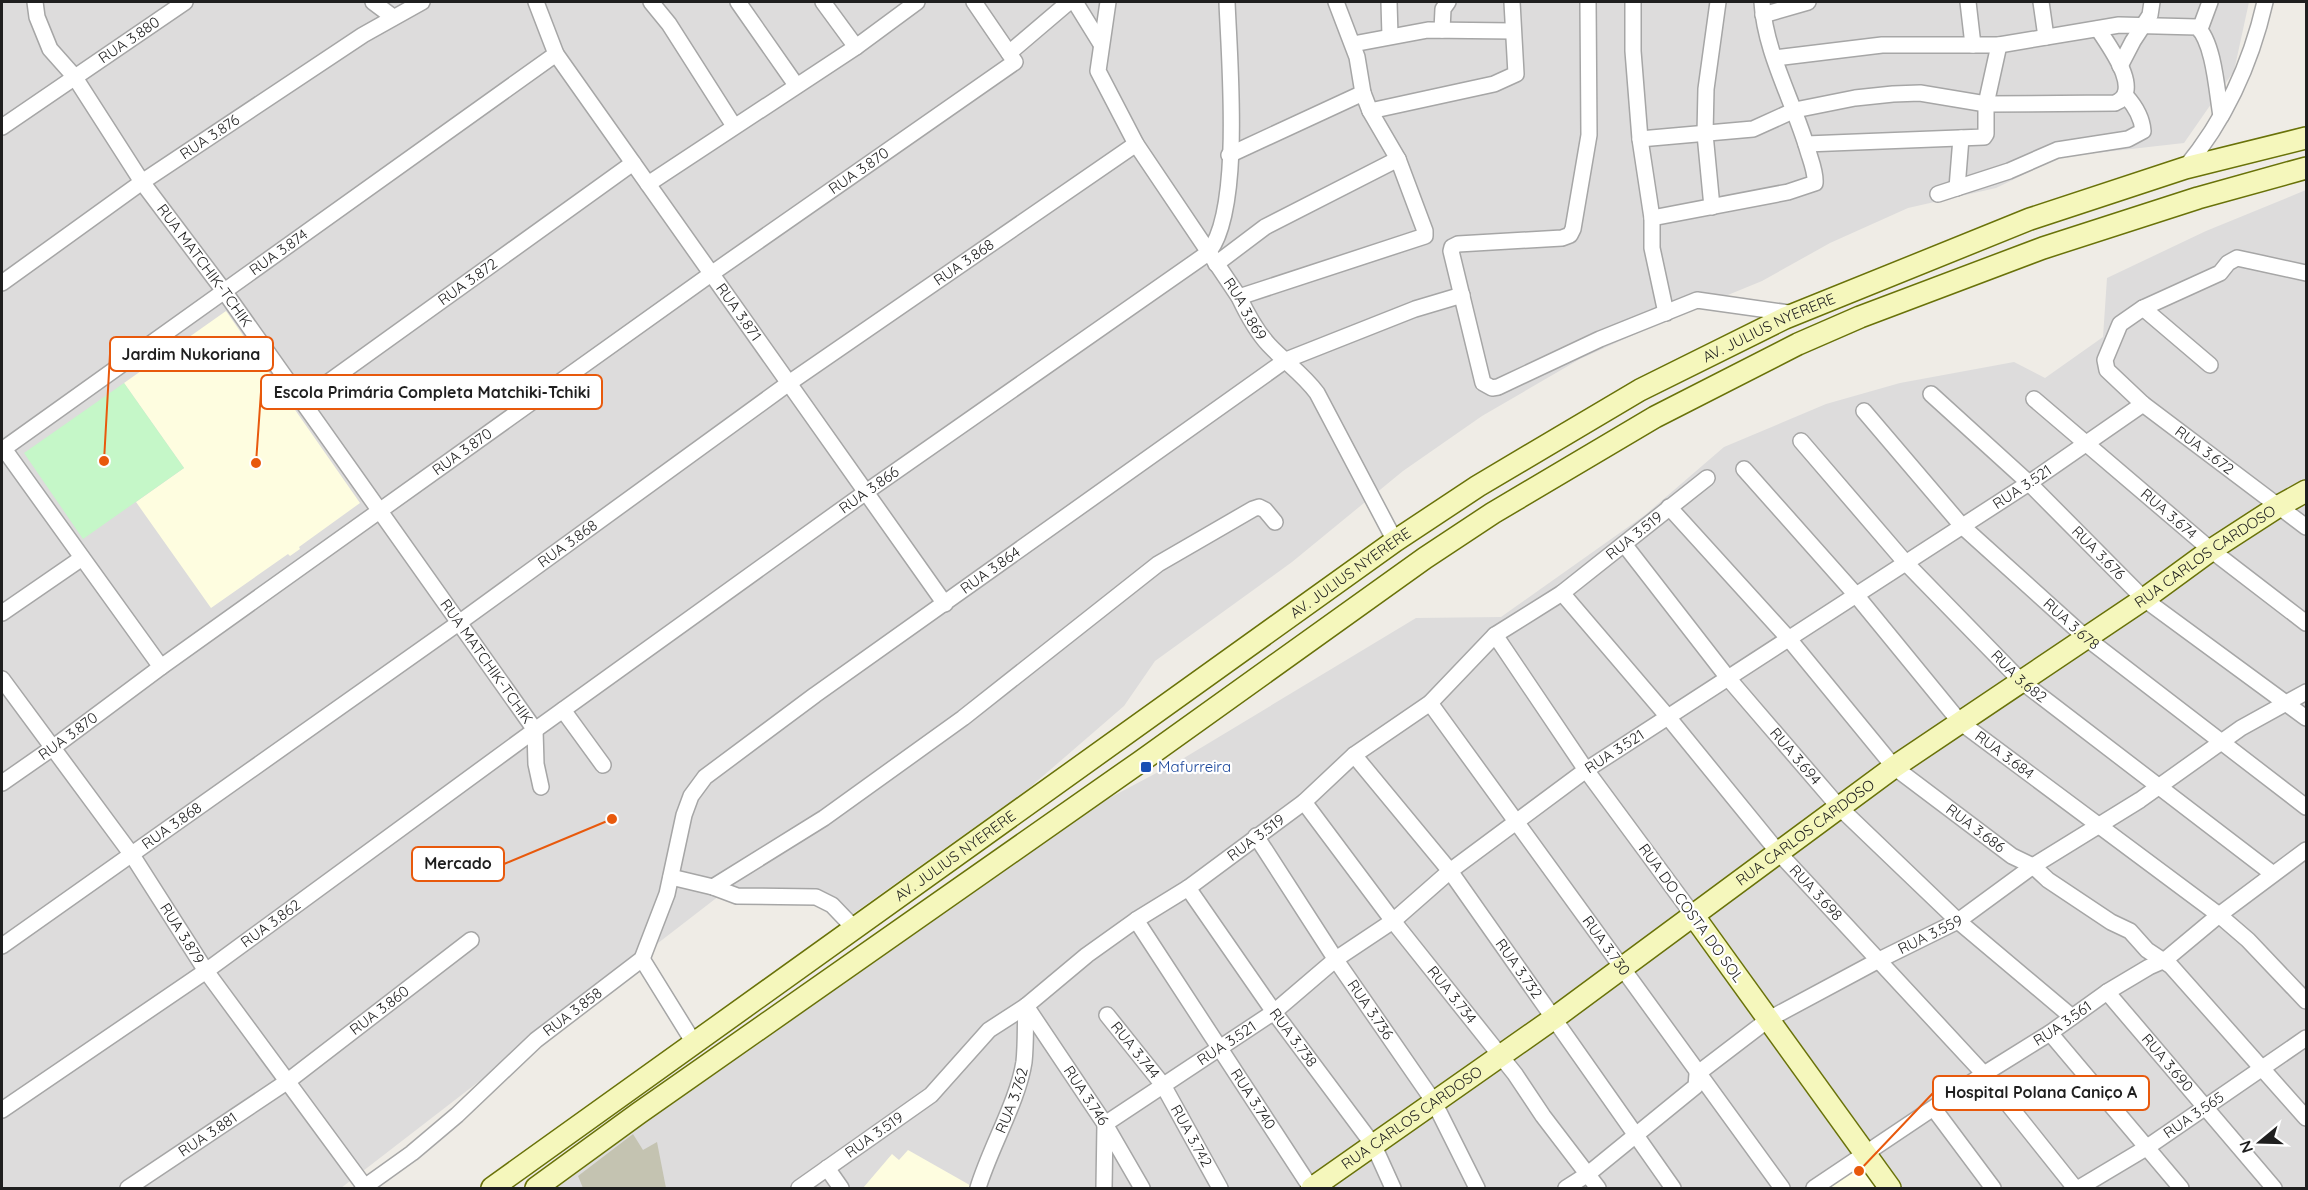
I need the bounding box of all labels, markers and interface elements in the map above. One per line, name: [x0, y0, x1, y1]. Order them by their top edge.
street label: RUA 3.880: [95, 12, 163, 67]
street label: RUA 3.876: [176, 110, 243, 163]
street label: RUA 3.870: [825, 143, 892, 198]
street label: RUA MATCHIK-TCHIK: [153, 200, 256, 330]
street label: RUA 3.874: [245, 224, 311, 279]
street label: RUA 3.868: [930, 235, 997, 290]
street label: RUA 3.872: [434, 254, 501, 309]
street label: RUA 3.869: [1220, 274, 1271, 344]
street label: RUA 3.871: [712, 279, 766, 345]
street label: AV. JULIUS NYERERE: [1699, 289, 1838, 366]
callout: Jardim Nukoriana: [110, 337, 273, 371]
text: Jardim Nukoriana: [122, 344, 260, 364]
callout: Escola Primária Completa Matchiki-Tchiki: [261, 375, 602, 409]
text: Escola Primária Completa Matchiki-Tchiki: [274, 382, 590, 402]
street label: RUA 3.672: [2171, 422, 2238, 478]
street label: RUA 3.870: [428, 423, 496, 479]
street label: RUA 3.521: [1989, 460, 2055, 513]
street label: RUA 3.866: [835, 462, 903, 517]
street label: RUA 3.674: [2137, 484, 2201, 543]
street label: RUA CARLOS CARDOSO: [2131, 501, 2279, 612]
street label: RUA 3.519: [1602, 507, 1666, 564]
street label: RUA 3.868: [534, 515, 601, 571]
street label: RUA 3.676: [2068, 522, 2130, 584]
street label: AV. JULIUS NYERERE: [1286, 523, 1414, 622]
street label: RUA 3.864: [956, 542, 1024, 598]
street label: RUA 3.678: [2039, 594, 2104, 654]
street label: RUA MATCHIK-TCHIK: [436, 595, 537, 727]
street label: RUA 3.682: [1987, 646, 2051, 706]
street label: RUA 3.870: [34, 707, 101, 764]
street label: RUA 3.694: [1766, 724, 1826, 789]
street label: RUA 3.521: [1581, 725, 1648, 777]
street label: RUA 3.684: [1971, 726, 2038, 783]
place label: Mafurreira: [1158, 757, 1231, 776]
marker: Mafurreira: [1139, 760, 1153, 774]
street label: RUA CARLOS CARDOSO: [1732, 775, 1878, 890]
street label: RUA 3.868: [138, 798, 205, 853]
street label: RUA 3.686: [1942, 800, 2009, 856]
street label: AV. JULIUS NYERERE: [891, 806, 1019, 905]
street label: RUA 3.519: [1223, 810, 1288, 865]
street label: RUA DO COSTA DO SOL: [1635, 840, 1748, 986]
callout: Mercado: [412, 847, 504, 881]
text: Mercado: [424, 853, 492, 873]
street label: RUA 3.698: [1786, 861, 1847, 924]
street label: RUA 3.862: [237, 895, 304, 951]
street label: RUA 3.879: [156, 899, 209, 967]
street label: RUA 3.559: [1895, 910, 1965, 958]
street label: RUA 3.730: [1579, 912, 1635, 979]
street label: RUA 3.732: [1492, 935, 1547, 1002]
street label: RUA 3.734: [1423, 962, 1481, 1027]
street label: RUA 3.736: [1343, 976, 1398, 1043]
street label: RUA 3.860: [346, 981, 413, 1039]
street label: RUA 3.858: [539, 983, 606, 1040]
street label: RUA 3.561: [2030, 996, 2095, 1050]
street label: RUA 3.738: [1265, 1004, 1322, 1071]
street label: RUA 3.744: [1107, 1017, 1164, 1082]
street label: RUA 3.521: [1193, 1017, 1260, 1069]
street label: RUA 3.690: [2138, 1030, 2198, 1095]
street label: RUA 3.746: [1060, 1062, 1113, 1129]
street label: RUA CARLOS CARDOSO: [1338, 1062, 1486, 1173]
street label: RUA 3.740: [1227, 1065, 1280, 1133]
street label: RUA 3.762: [991, 1066, 1032, 1136]
callout: Hospital Polana Caniço A: [1933, 1076, 2149, 1110]
text: Hospital Polana Caniço A: [1945, 1082, 2138, 1102]
street label: RUA 3.565: [2160, 1087, 2227, 1142]
street label: RUA 3.742: [1167, 1101, 1217, 1170]
street label: RUA 3.881: [175, 1108, 241, 1161]
street label: RUA 3.519: [841, 1108, 907, 1162]
north arrow: [2230, 1112, 2290, 1172]
text: N: [2234, 1138, 2257, 1156]

